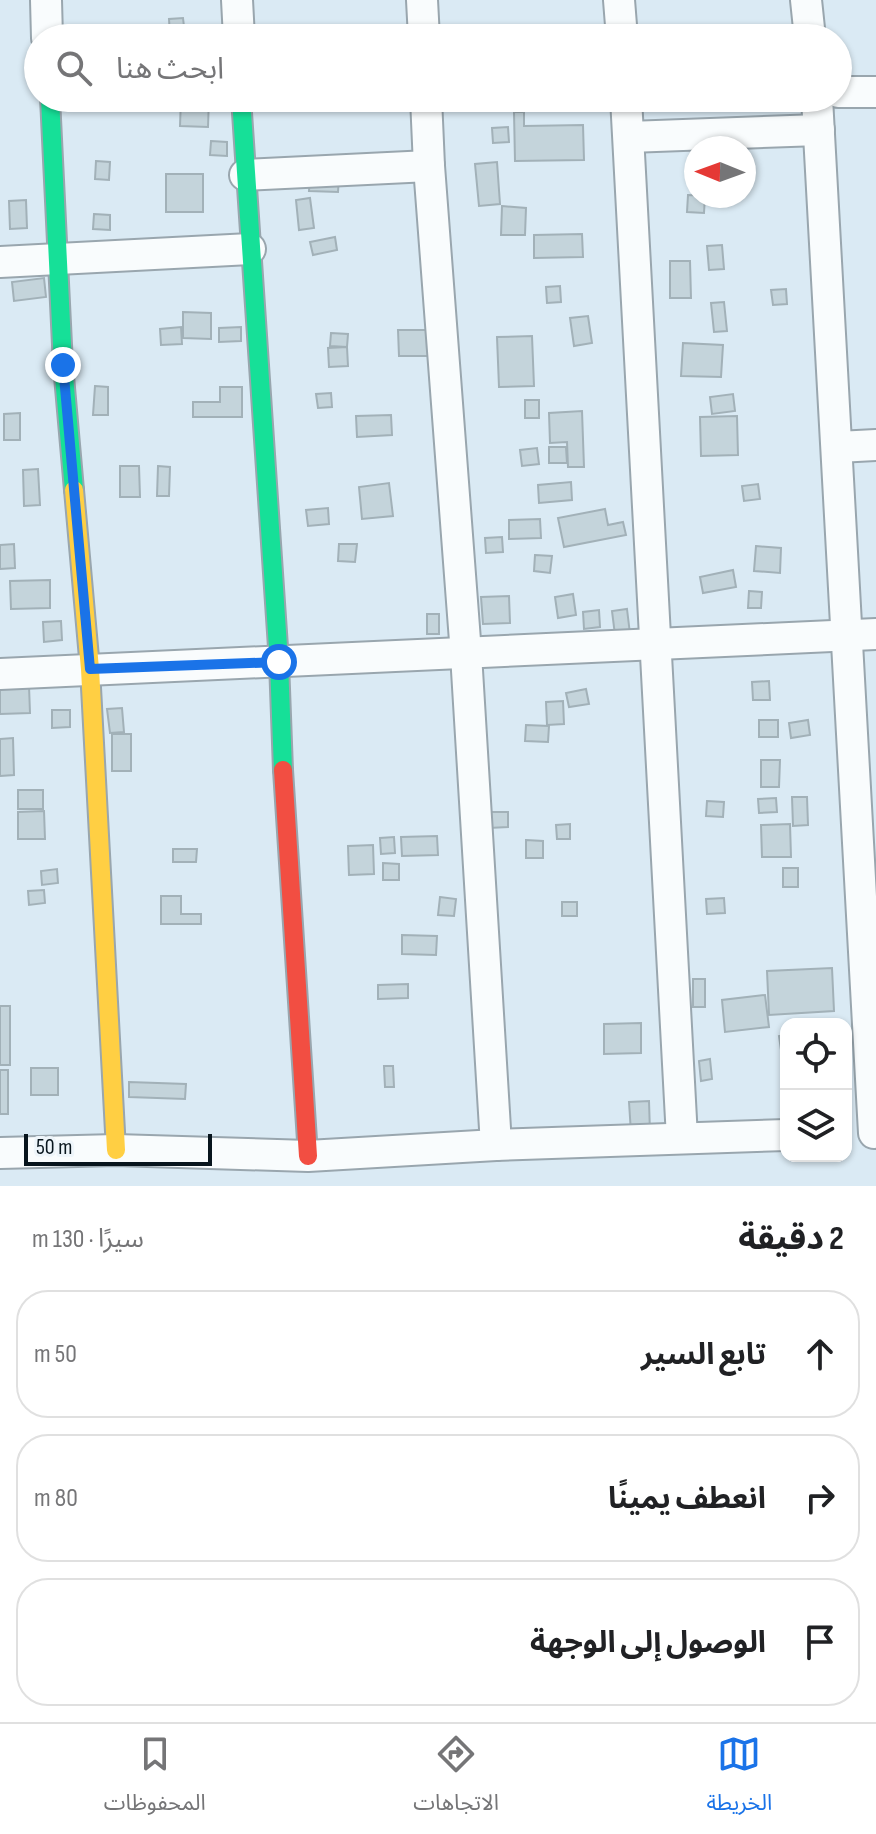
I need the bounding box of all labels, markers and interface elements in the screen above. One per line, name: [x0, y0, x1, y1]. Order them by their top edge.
search box: [24, 24, 852, 112]
icon: search: [52, 46, 96, 90]
text: ابحث هنا: [116, 51, 224, 87]
north arrow: [684, 136, 756, 208]
route end: [45, 347, 81, 383]
route start: [261, 644, 297, 680]
map controls: [780, 1018, 852, 1162]
button: locate: [780, 1018, 852, 1090]
button: layers: [780, 1090, 852, 1162]
scale bar: [24, 1130, 212, 1166]
text: 50 m: [36, 1134, 72, 1161]
text: 2 دقيقة: [738, 1218, 844, 1259]
text: سيرًا · 130 m: [32, 1224, 144, 1255]
icon: ahead: [798, 1332, 842, 1376]
text: تابع السير: [641, 1337, 766, 1373]
text: 50 m: [34, 1339, 77, 1370]
icon: right: [798, 1476, 842, 1520]
text: انعطف يمينًا: [608, 1481, 766, 1517]
text: 80 m: [34, 1483, 78, 1514]
icon: arrive: [798, 1620, 842, 1664]
text: الوصول إلى الوجهة: [530, 1625, 766, 1661]
tab: المحفوظات: [104, 1732, 206, 1826]
tab: الاتجاهات: [413, 1732, 499, 1826]
tab: الخريطة: [706, 1732, 772, 1826]

